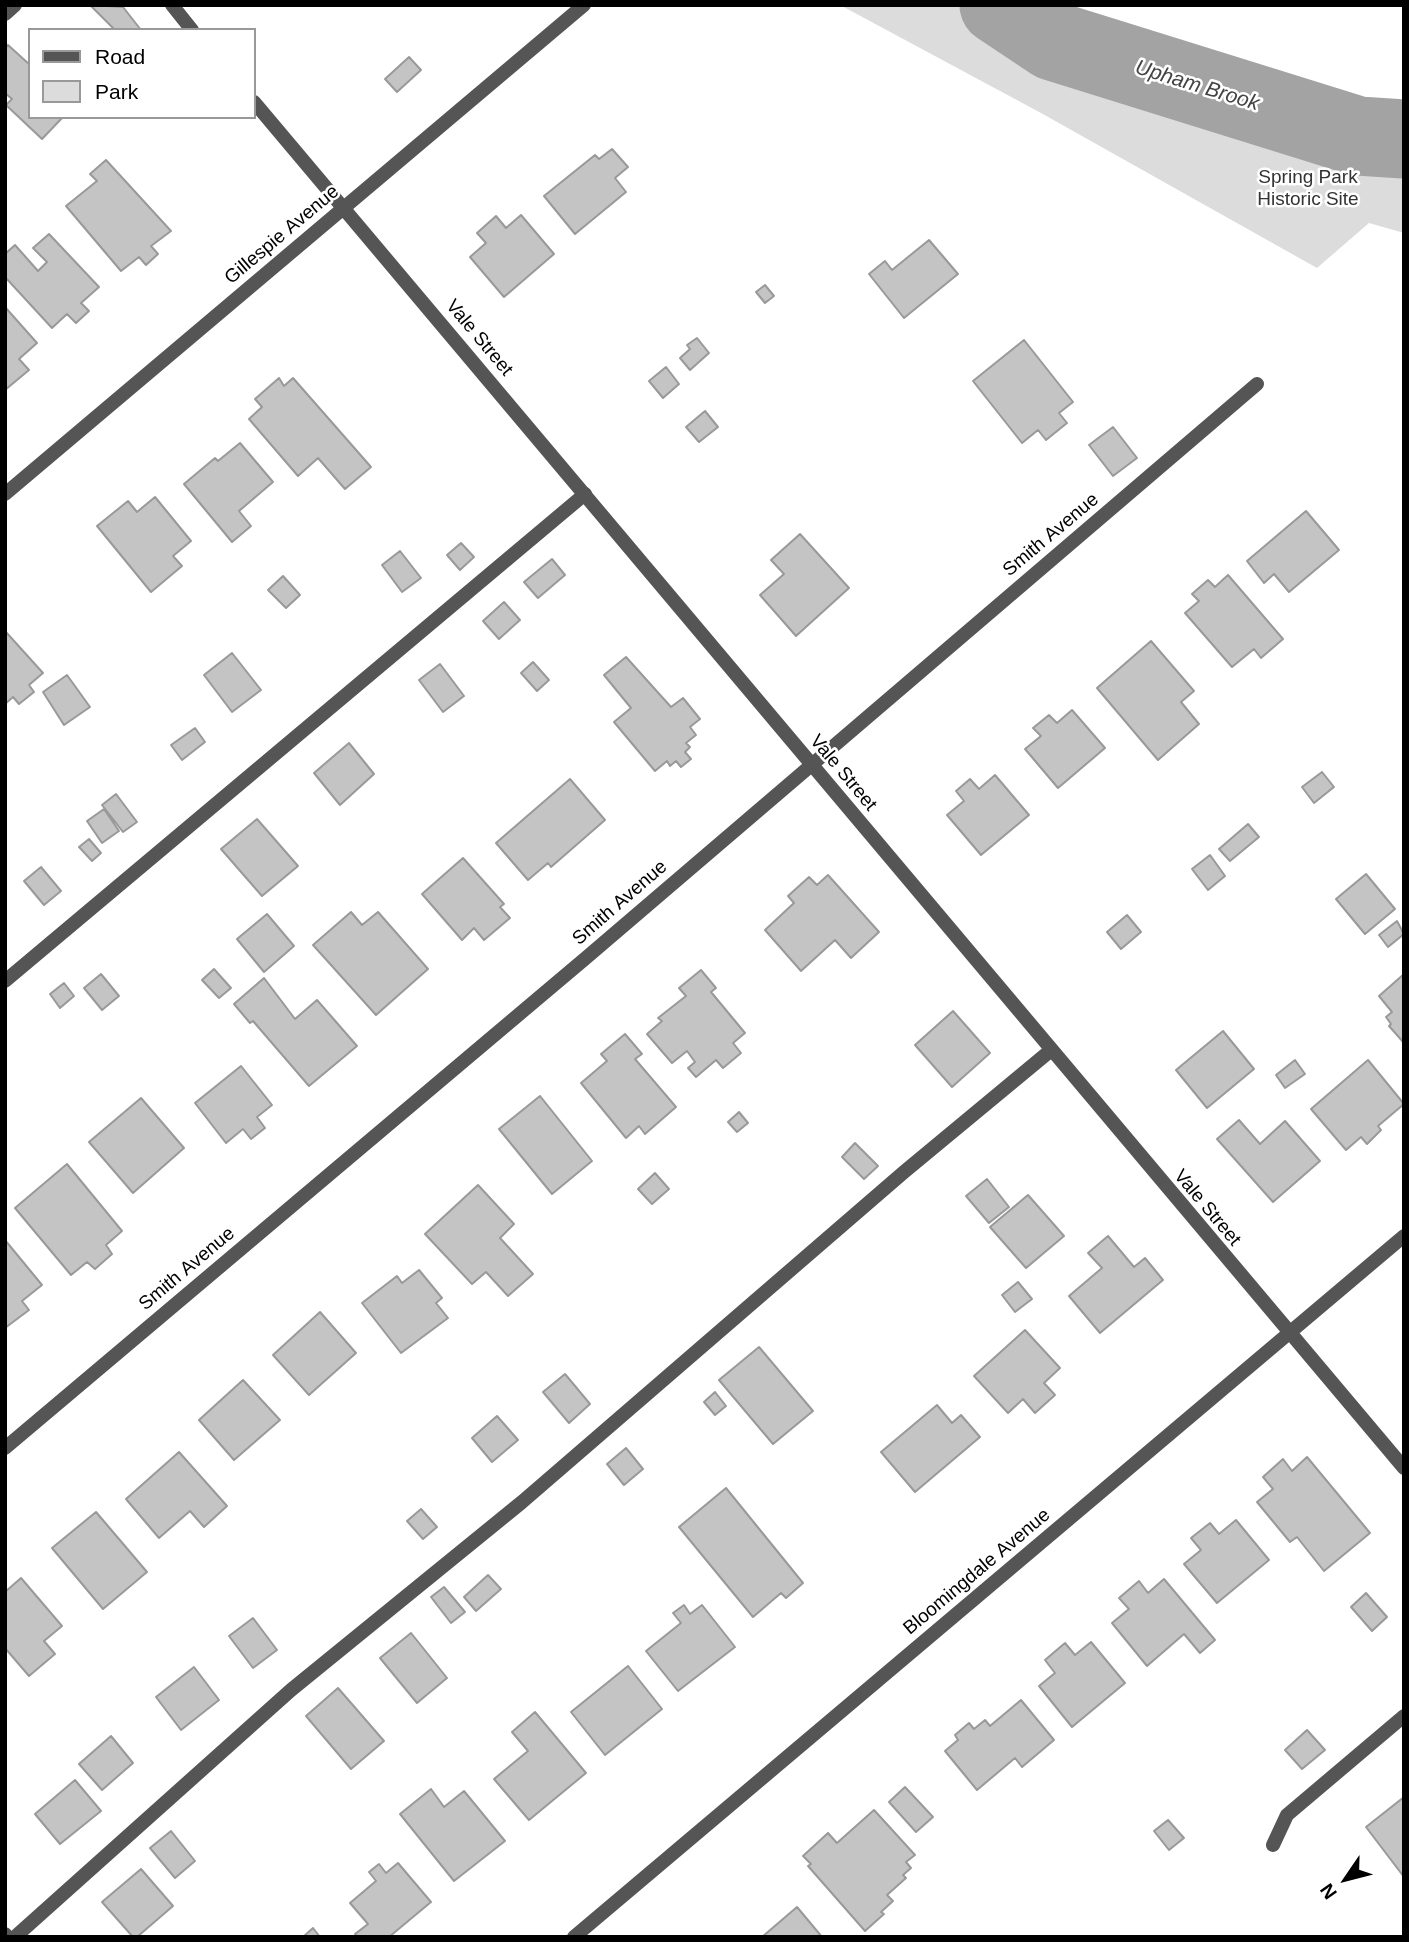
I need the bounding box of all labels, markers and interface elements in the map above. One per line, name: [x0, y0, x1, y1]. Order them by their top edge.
legend: [28, 28, 256, 119]
text: Road: [95, 45, 145, 68]
water label: Upham Brook: [1132, 55, 1262, 117]
text: Park: [95, 80, 138, 103]
park label: Spring Park Historic Site: [1257, 167, 1359, 211]
street label: Gillespie Avenue: [220, 181, 344, 289]
street label: Vale Street: [441, 295, 517, 381]
street label: Smith Avenue: [998, 488, 1104, 582]
street label: Vale Street: [805, 730, 881, 816]
street label: Smith Avenue: [568, 856, 672, 950]
street label: Vale Street: [1169, 1165, 1245, 1251]
street label: Smith Avenue: [134, 1222, 240, 1316]
street label: Bloomingdale Avenue: [899, 1504, 1055, 1640]
north arrow: [1311, 1844, 1381, 1914]
text: N: [1316, 1880, 1341, 1903]

